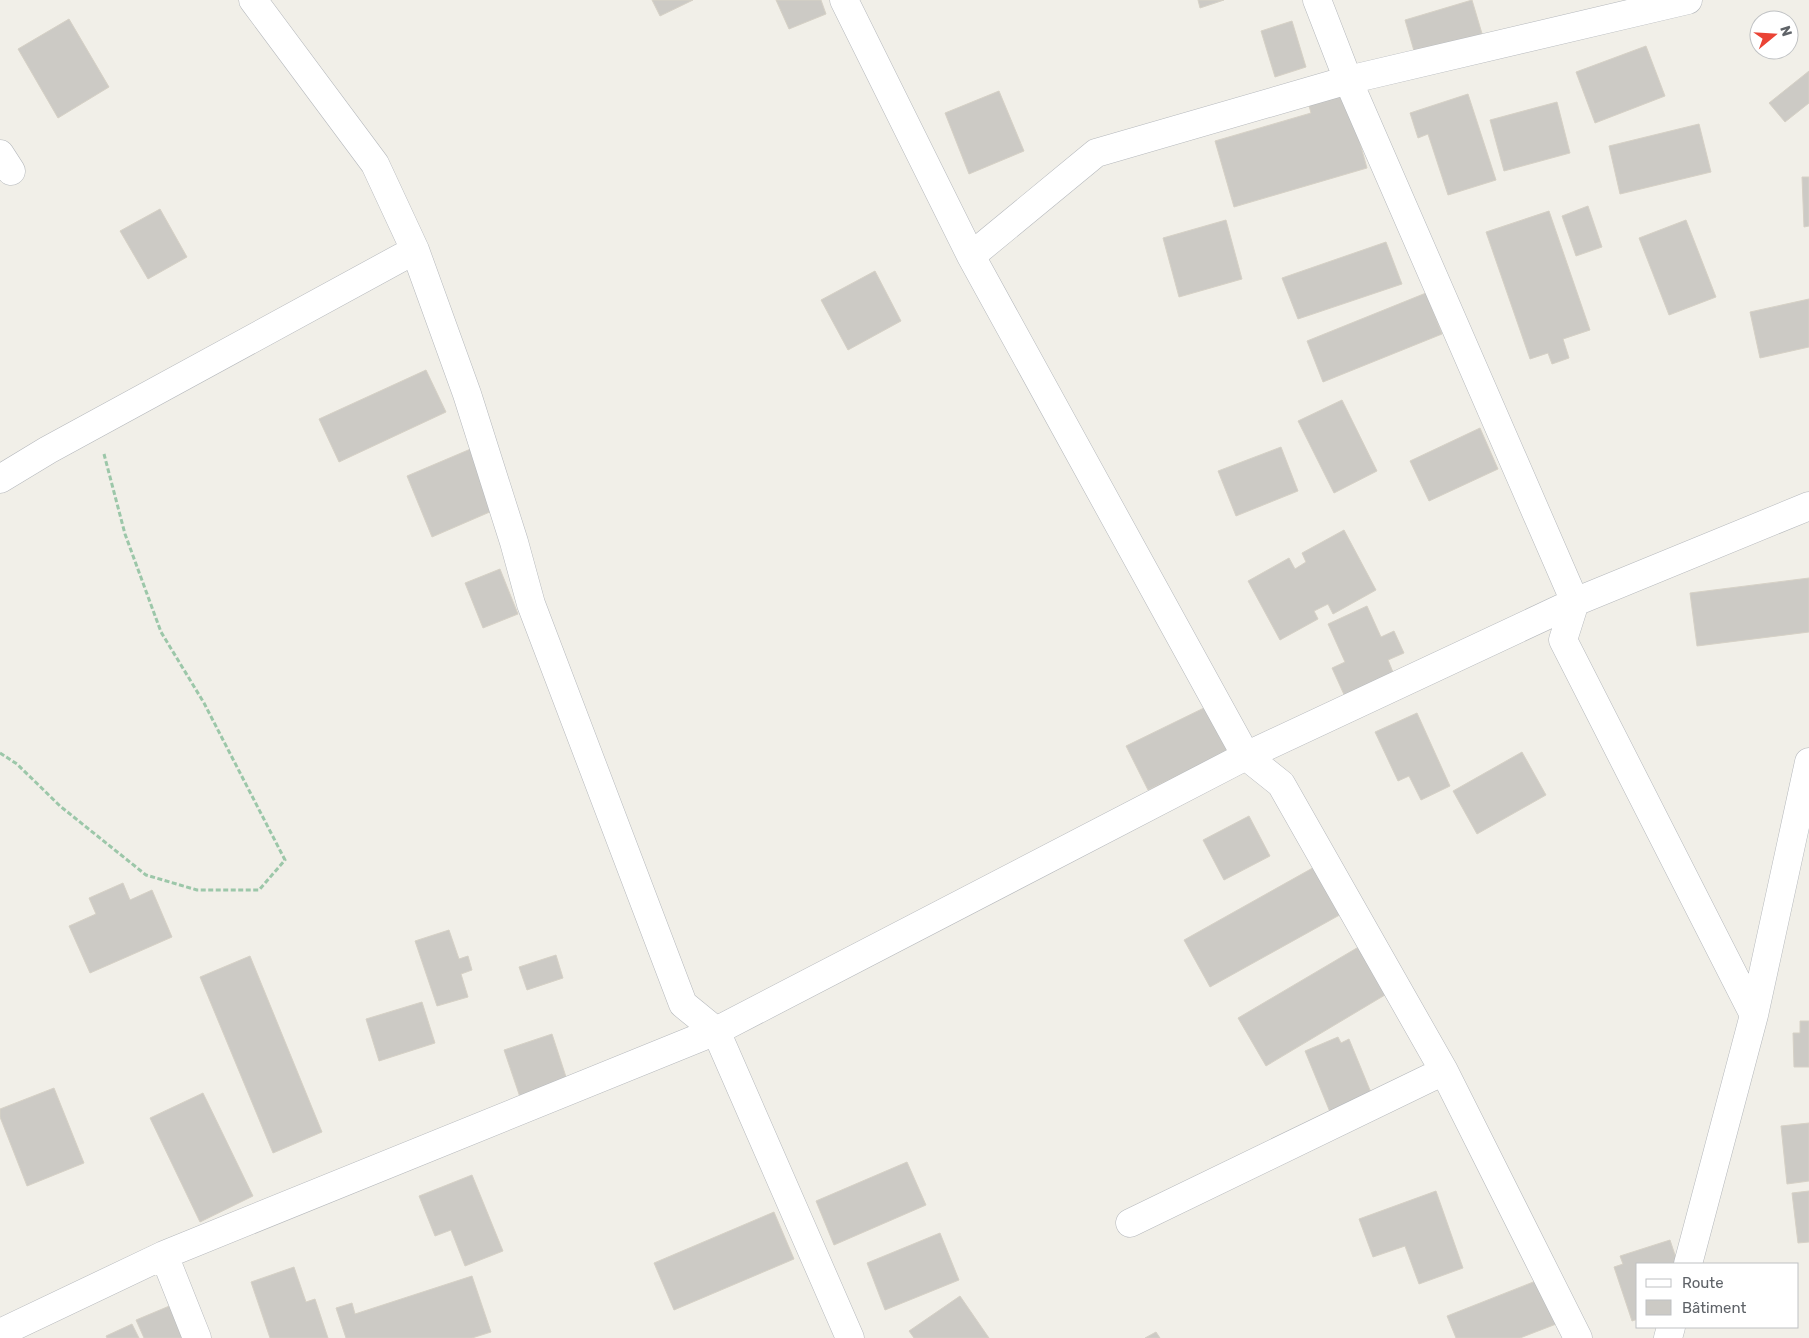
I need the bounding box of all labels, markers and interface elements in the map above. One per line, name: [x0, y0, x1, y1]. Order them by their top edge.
north arrow: [1749, 10, 1799, 60]
text: N: [1776, 24, 1796, 39]
legend: [1636, 1263, 1799, 1328]
text: Route: [1682, 1274, 1724, 1292]
text: Bâtiment: [1682, 1299, 1746, 1317]

